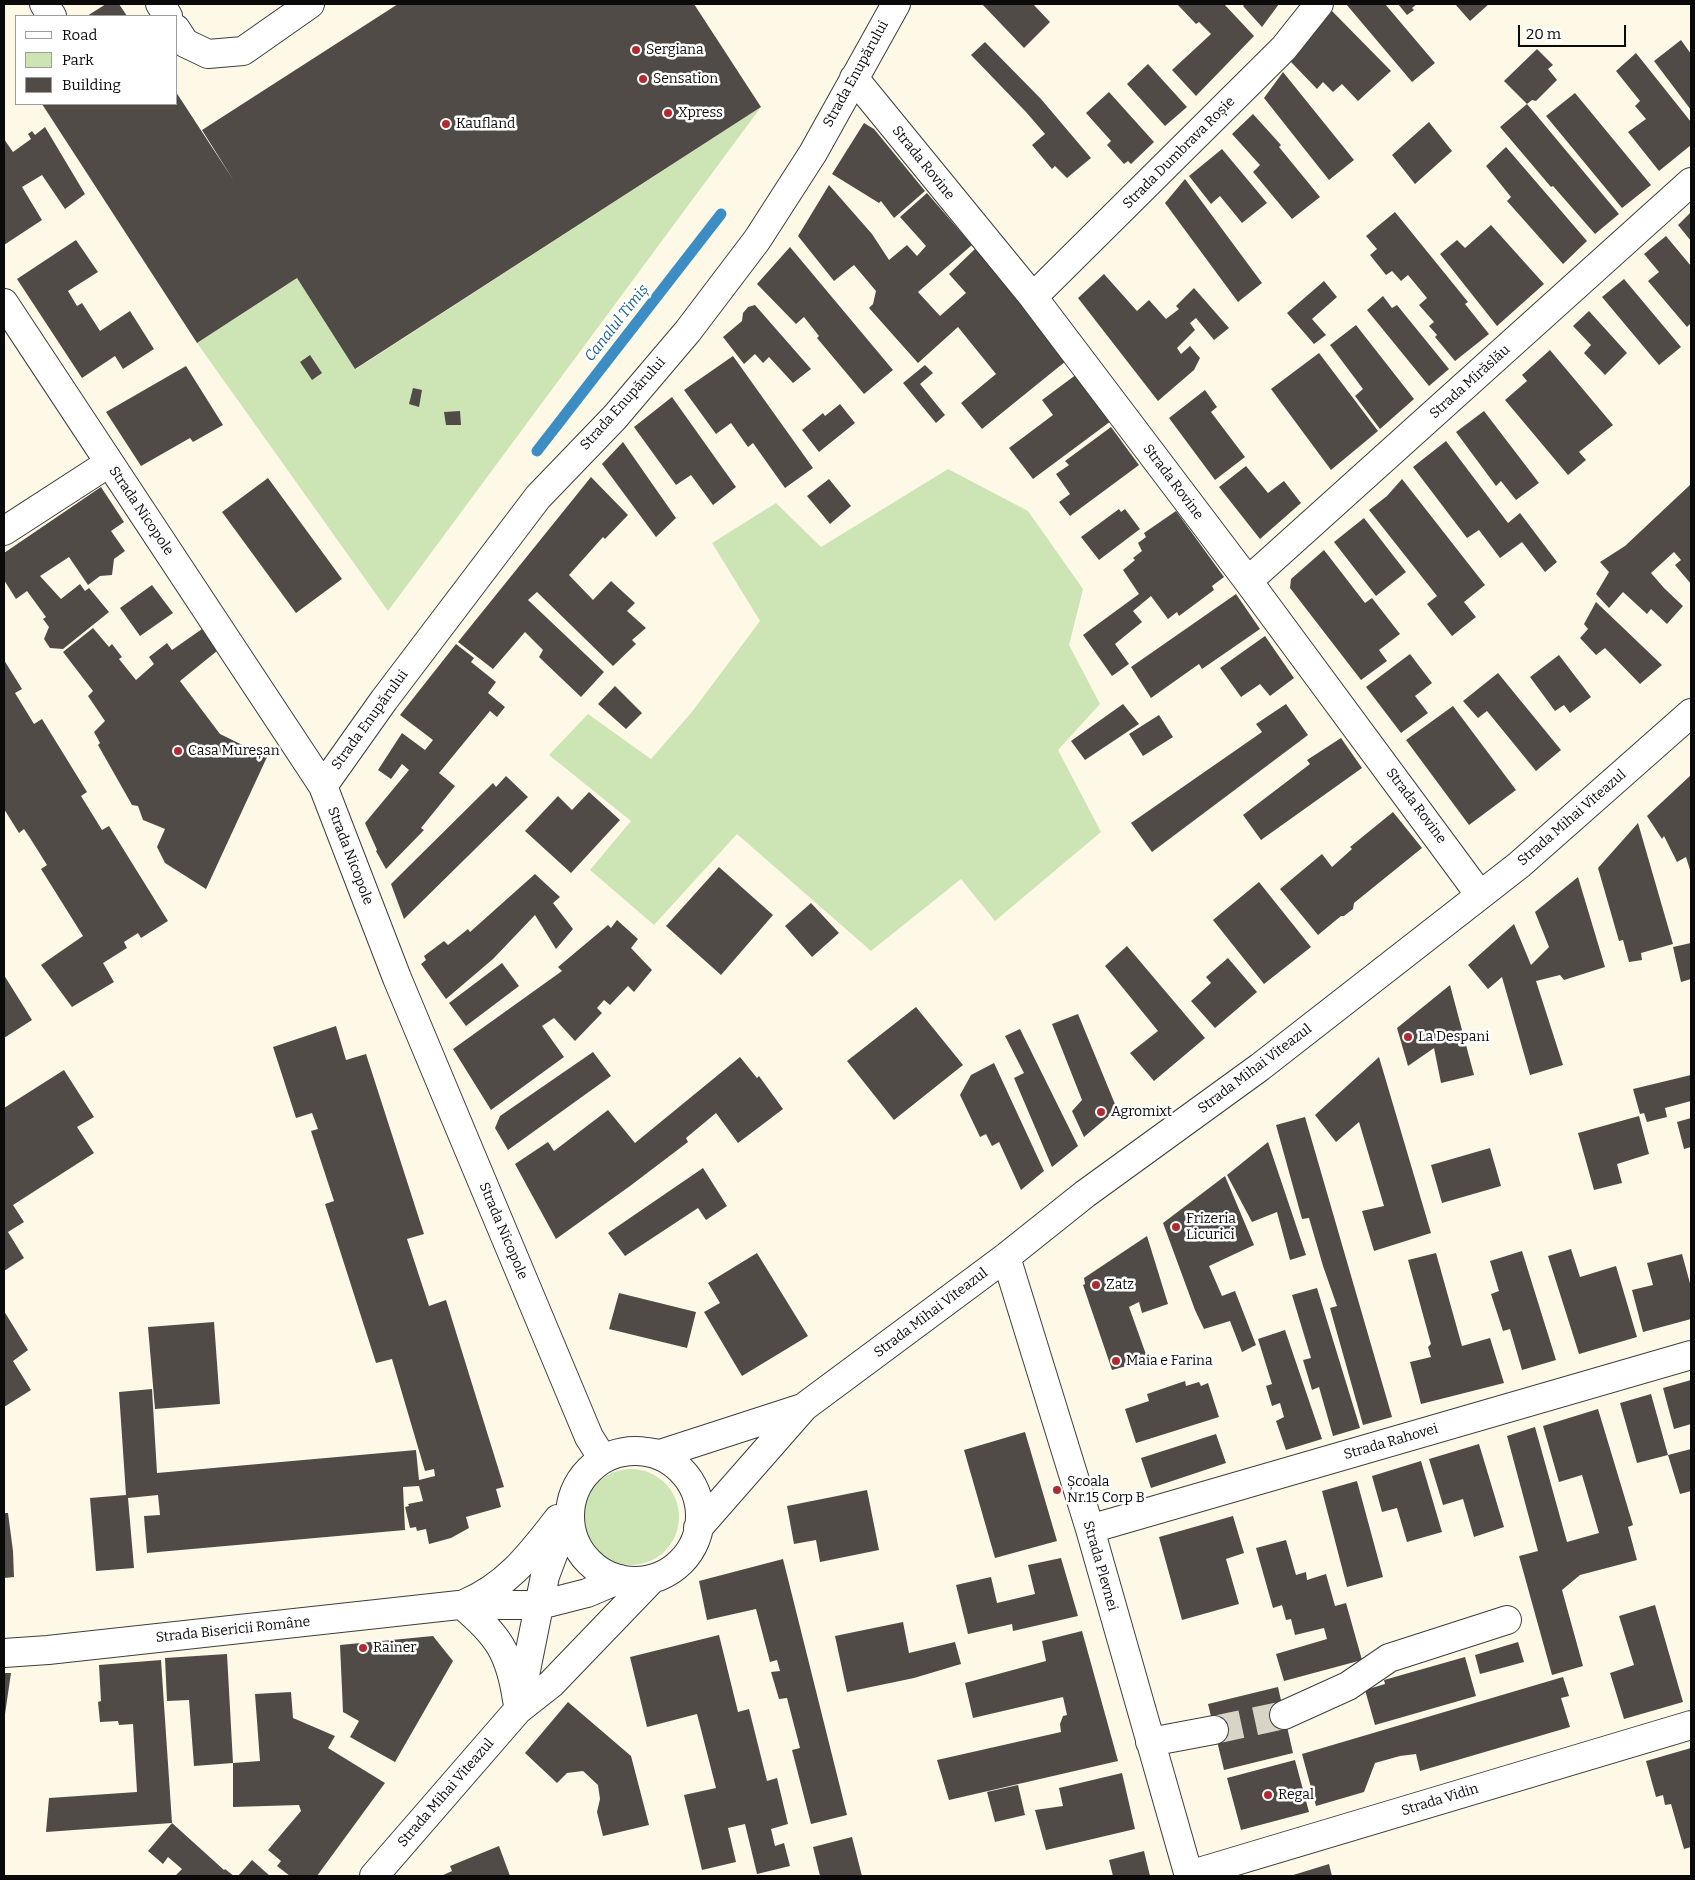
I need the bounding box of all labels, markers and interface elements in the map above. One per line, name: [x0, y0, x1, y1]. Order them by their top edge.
legend: [15, 15, 178, 105]
scale bar: [1520, 15, 1628, 47]
street label: Strada Enupărului: [820, 18, 892, 130]
text: 20 m: [1526, 25, 1561, 43]
text: Road: [62, 26, 97, 44]
place label: Sergiana: [646, 42, 704, 58]
marker: Sergiana: [630, 44, 642, 56]
text: Park: [62, 51, 94, 69]
place label: Sensation: [653, 71, 718, 87]
marker: Sensation: [637, 73, 649, 85]
text: Building: [62, 76, 121, 94]
street label: Strada Dumbrava Roșie: [1119, 93, 1239, 213]
place label: Xpress: [678, 105, 723, 121]
marker: Xpress: [662, 107, 674, 119]
place label: Kaufland: [456, 116, 515, 132]
marker: Kaufland: [440, 118, 452, 130]
street label: Strada Rovine: [888, 123, 958, 203]
water label: Canalul Timiș: [581, 281, 653, 365]
street label: Strada Mirăslău: [1426, 342, 1514, 422]
street label: Strada Enupărului: [577, 354, 669, 454]
street label: Strada Rovine: [1139, 441, 1207, 523]
street label: Strada Nicopole: [105, 463, 177, 559]
street label: Strada Enupărului: [328, 667, 412, 773]
place label: Casa Mureșan: [188, 743, 280, 759]
marker: Casa Mureșan: [172, 745, 184, 757]
street label: Strada Rovine: [1382, 765, 1450, 847]
street label: Strada Mihai Viteazul: [1514, 766, 1630, 870]
street label: Strada Nicopole: [324, 805, 376, 907]
street label: Strada Mihai Viteazul: [1195, 1021, 1315, 1117]
place label: La Despani: [1418, 1029, 1489, 1045]
marker: La Despani: [1402, 1031, 1414, 1043]
place label: Agromixt: [1111, 1104, 1172, 1120]
marker: Agromixt: [1095, 1106, 1107, 1118]
street label: Strada Nicopole: [475, 1180, 531, 1282]
place label: Frizeria Licurici: [1186, 1211, 1236, 1244]
marker: Frizeria Licurici: [1170, 1221, 1182, 1233]
street label: Strada Mihai Viteazul: [871, 1265, 991, 1361]
place label: Zatz: [1106, 1277, 1134, 1293]
marker: Zatz: [1090, 1279, 1102, 1291]
place label: Maia e Farina: [1126, 1353, 1213, 1369]
marker: Maia e Farina: [1110, 1355, 1122, 1367]
street label: Strada Rahovei: [1342, 1421, 1440, 1463]
place label: Școala Nr.15 Corp B: [1067, 1474, 1145, 1506]
marker: Școala Nr.15 Corp B: [1051, 1484, 1063, 1496]
street label: Strada Plevnei: [1079, 1519, 1121, 1613]
street label: Strada Bisericii Române: [155, 1614, 311, 1646]
place label: Rainer: [373, 1640, 417, 1656]
marker: Rainer: [357, 1642, 369, 1654]
street label: Strada Mihai Viteazul: [394, 1735, 498, 1851]
street label: Strada Vidin: [1399, 1780, 1481, 1820]
place label: Regal: [1278, 1787, 1314, 1803]
marker: Regal: [1262, 1789, 1274, 1801]

